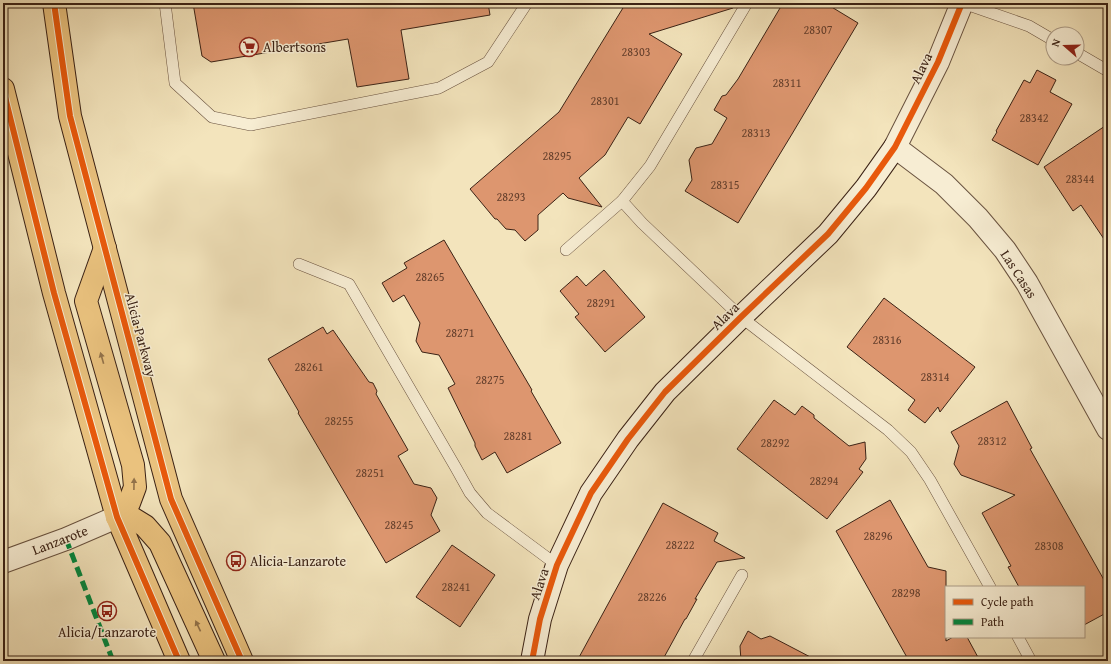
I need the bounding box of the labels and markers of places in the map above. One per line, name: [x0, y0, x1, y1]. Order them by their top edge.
supermarket icon: Albertsons: [238, 36, 260, 58]
place label: Albertsons: [263, 37, 326, 57]
bus stop icon: Alicia-Lanzarote: [225, 550, 247, 572]
place label: Alicia-Lanzarote: [250, 551, 347, 571]
bus stop icon: Alicia/Lanzarote: [96, 600, 118, 622]
place label: Alicia/Lanzarote: [58, 622, 156, 642]

